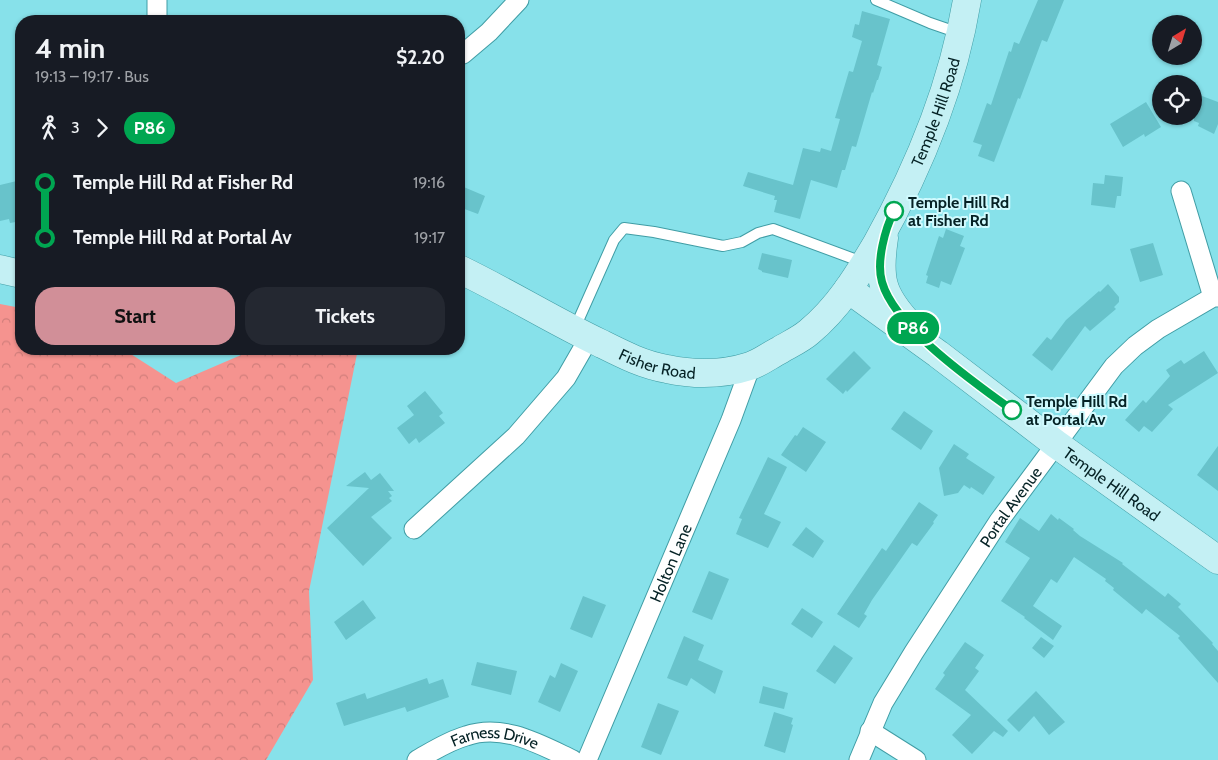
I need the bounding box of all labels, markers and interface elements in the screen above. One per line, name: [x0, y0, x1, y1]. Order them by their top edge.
north arrow: [1152, 15, 1202, 65]
map controls: [1152, 15, 1202, 125]
text: 4 min: [35, 31, 105, 65]
text: $2.20: [396, 46, 445, 69]
street label: Temple Hill Road: [908, 56, 964, 170]
text: 19:13 – 19:17 · Bus: [35, 67, 149, 86]
button: locate: [1152, 75, 1202, 125]
icon: walk: [35, 114, 63, 142]
icon: forward: [88, 114, 116, 142]
text: P86: [134, 117, 165, 139]
text: 3: [71, 118, 80, 137]
text: Temple Hill Rd at Fisher Rd: [73, 171, 293, 194]
text: 19:16: [413, 173, 445, 192]
place label: Temple Hill Rd at Fisher Rd: [908, 193, 1009, 230]
marker: Temple Hill Rd at Fisher Rd: [884, 201, 904, 221]
text: Temple Hill Rd at Portal Av: [73, 226, 292, 249]
text: 19:17: [414, 228, 445, 247]
button: Start: [35, 287, 235, 345]
button: Tickets: [245, 287, 445, 345]
line badge: P86: [884, 312, 942, 344]
text: P86: [897, 317, 929, 339]
street label: Fisher Road: [616, 345, 696, 383]
place label: Temple Hill Rd at Portal Av: [1026, 392, 1127, 429]
marker: Temple Hill Rd at Portal Av: [1002, 400, 1022, 420]
street label: Temple Hill Road: [1059, 443, 1164, 525]
street label: Portal Avenue: [976, 463, 1046, 551]
street label: Holton Lane: [646, 521, 696, 605]
street label: Farness Drive: [448, 723, 542, 753]

